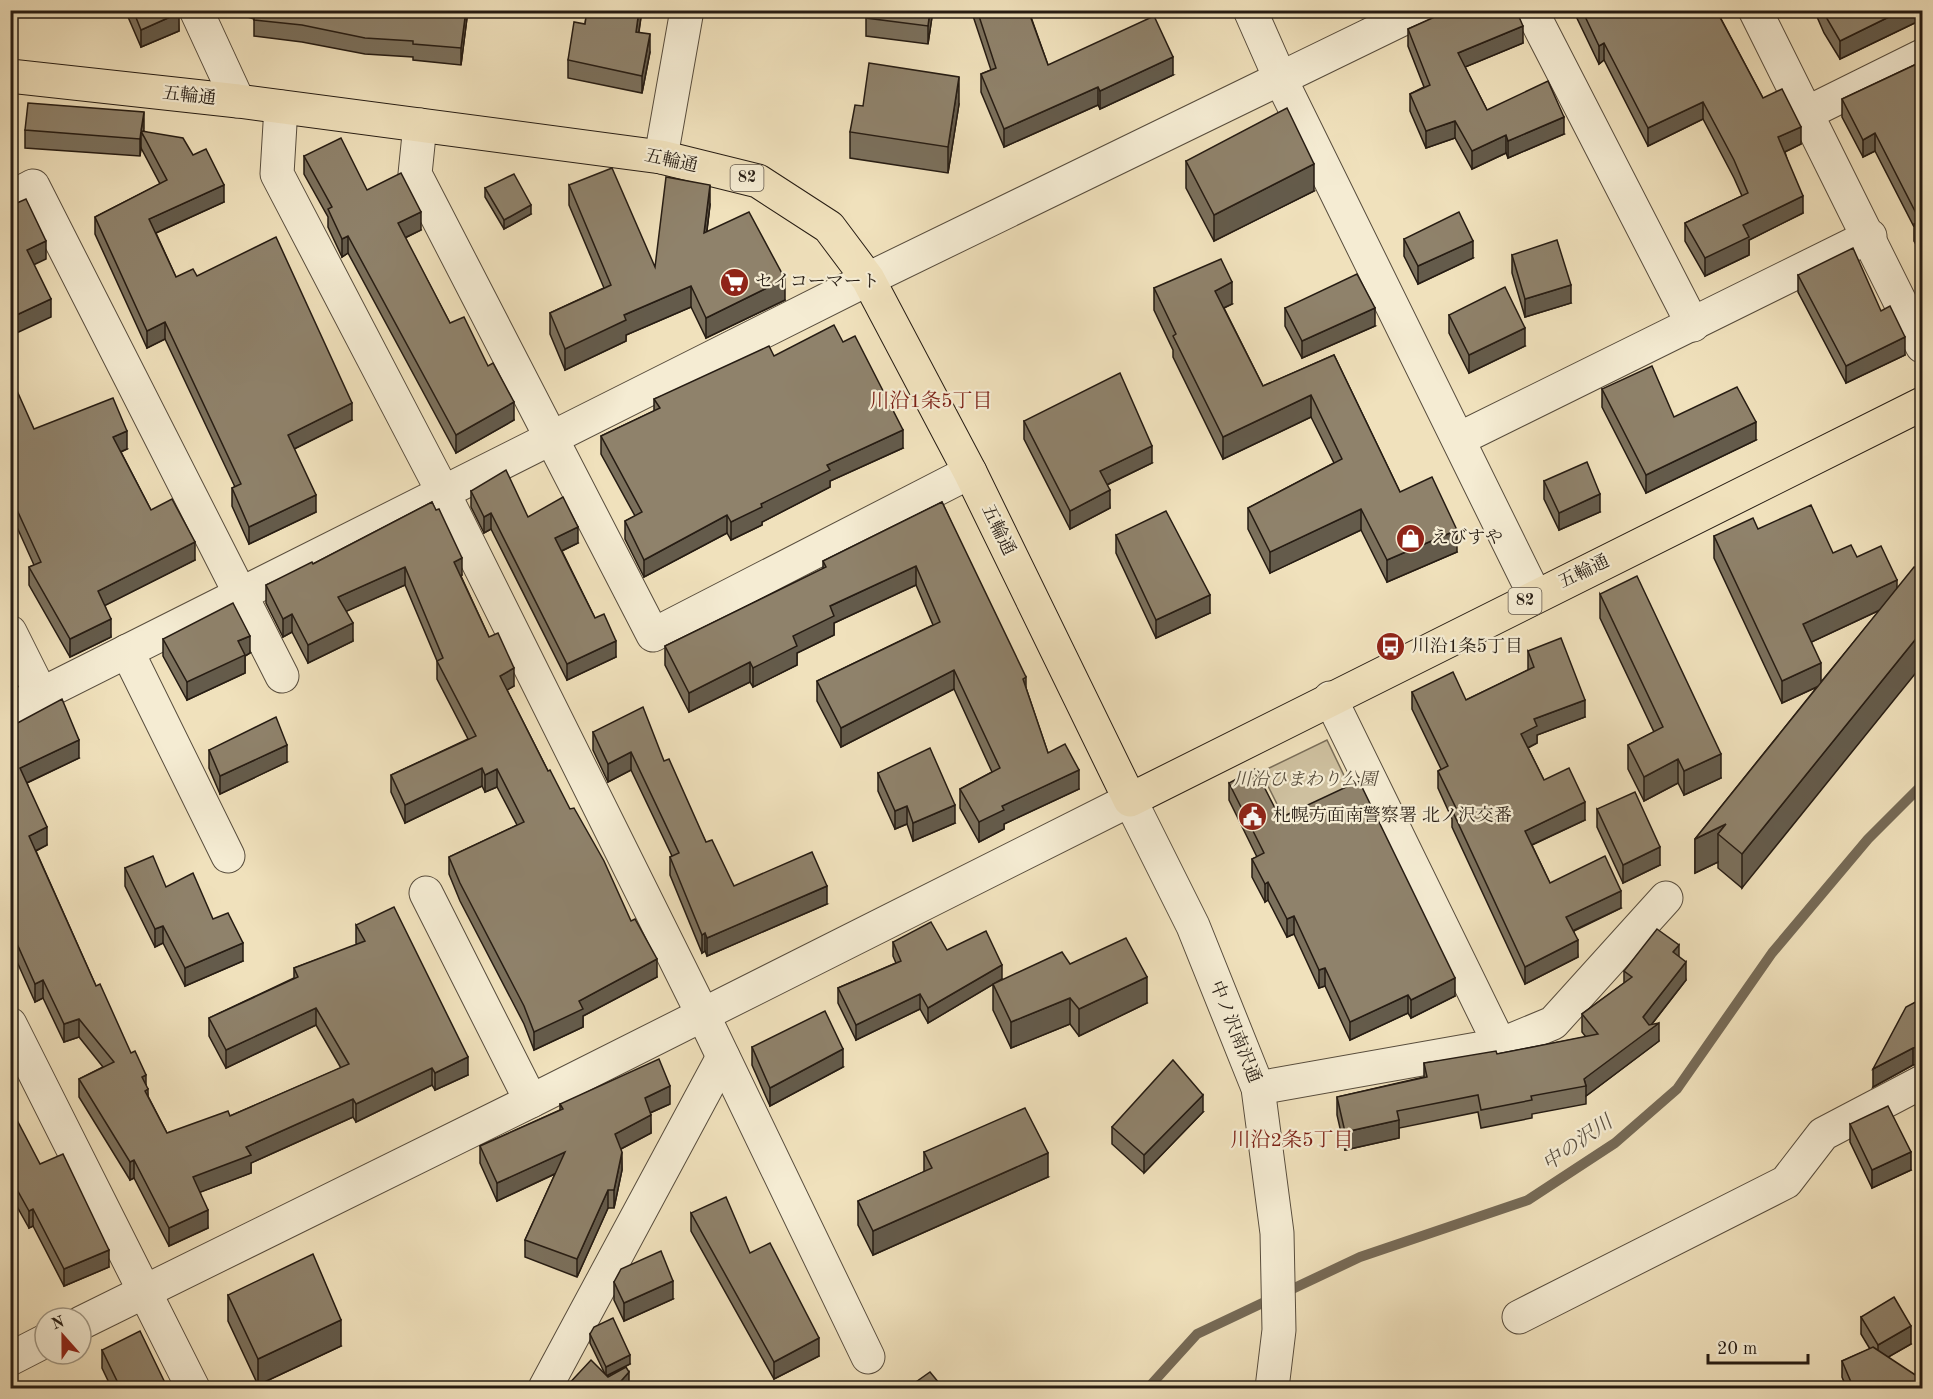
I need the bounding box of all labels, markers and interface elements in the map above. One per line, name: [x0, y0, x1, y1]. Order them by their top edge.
street label: 五輪通: [161, 82, 217, 108]
street label: 五輪通: [643, 145, 700, 175]
road number: 82: [730, 165, 764, 191]
supermarket icon: セイコーマート: [718, 266, 750, 298]
place label: セイコーマート: [755, 273, 880, 291]
district label: 川沿1条5丁目: [869, 390, 993, 412]
street label: 五輪通: [978, 501, 1020, 558]
shop icon: えびすや: [1394, 522, 1426, 554]
place label: えびすや: [1431, 528, 1503, 547]
street label: 五輪通: [1555, 550, 1612, 592]
road number: 82: [1508, 588, 1541, 614]
bus stop icon: 川沿1条5丁目: [1375, 631, 1407, 663]
place label: 川沿1条5丁目: [1412, 636, 1523, 656]
park label: 川沿ひまわり公園: [1233, 770, 1380, 789]
public building icon: 札幌方面南警察署 北ノ沢交番: [1236, 800, 1268, 832]
place label: 札幌方面南警察署 北ノ沢交番: [1273, 805, 1512, 825]
street label: 中ノ沢南沢通: [1206, 978, 1265, 1085]
water label: 中の沢川: [1538, 1110, 1618, 1175]
district label: 川沿2条5丁目: [1230, 1129, 1354, 1151]
north arrow: [33, 1306, 93, 1366]
text: N: [50, 1314, 68, 1334]
scale bar: [1708, 1327, 1808, 1365]
text: 20 m: [1717, 1340, 1757, 1358]

